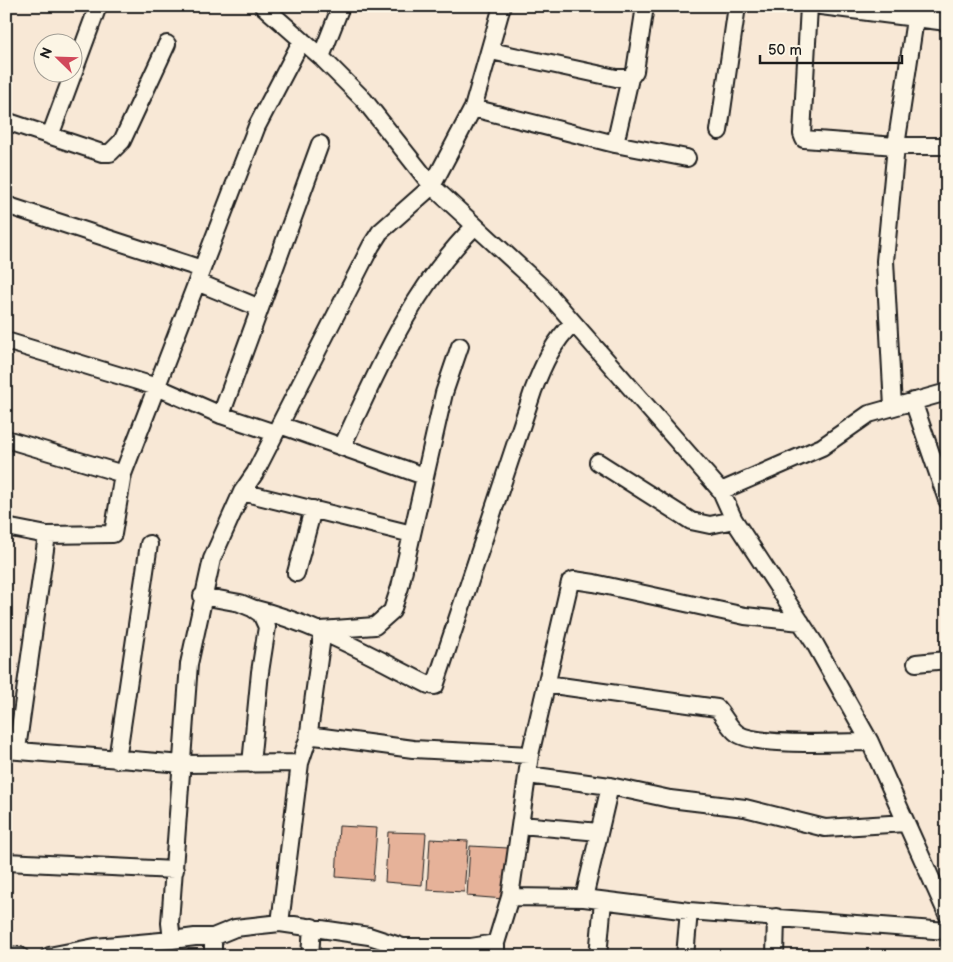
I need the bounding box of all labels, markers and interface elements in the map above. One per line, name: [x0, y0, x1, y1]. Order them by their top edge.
north arrow: [32, 32, 82, 82]
scale bar: [760, 32, 903, 64]
text: 50 m: [768, 41, 802, 60]
text: N: [37, 45, 56, 61]

